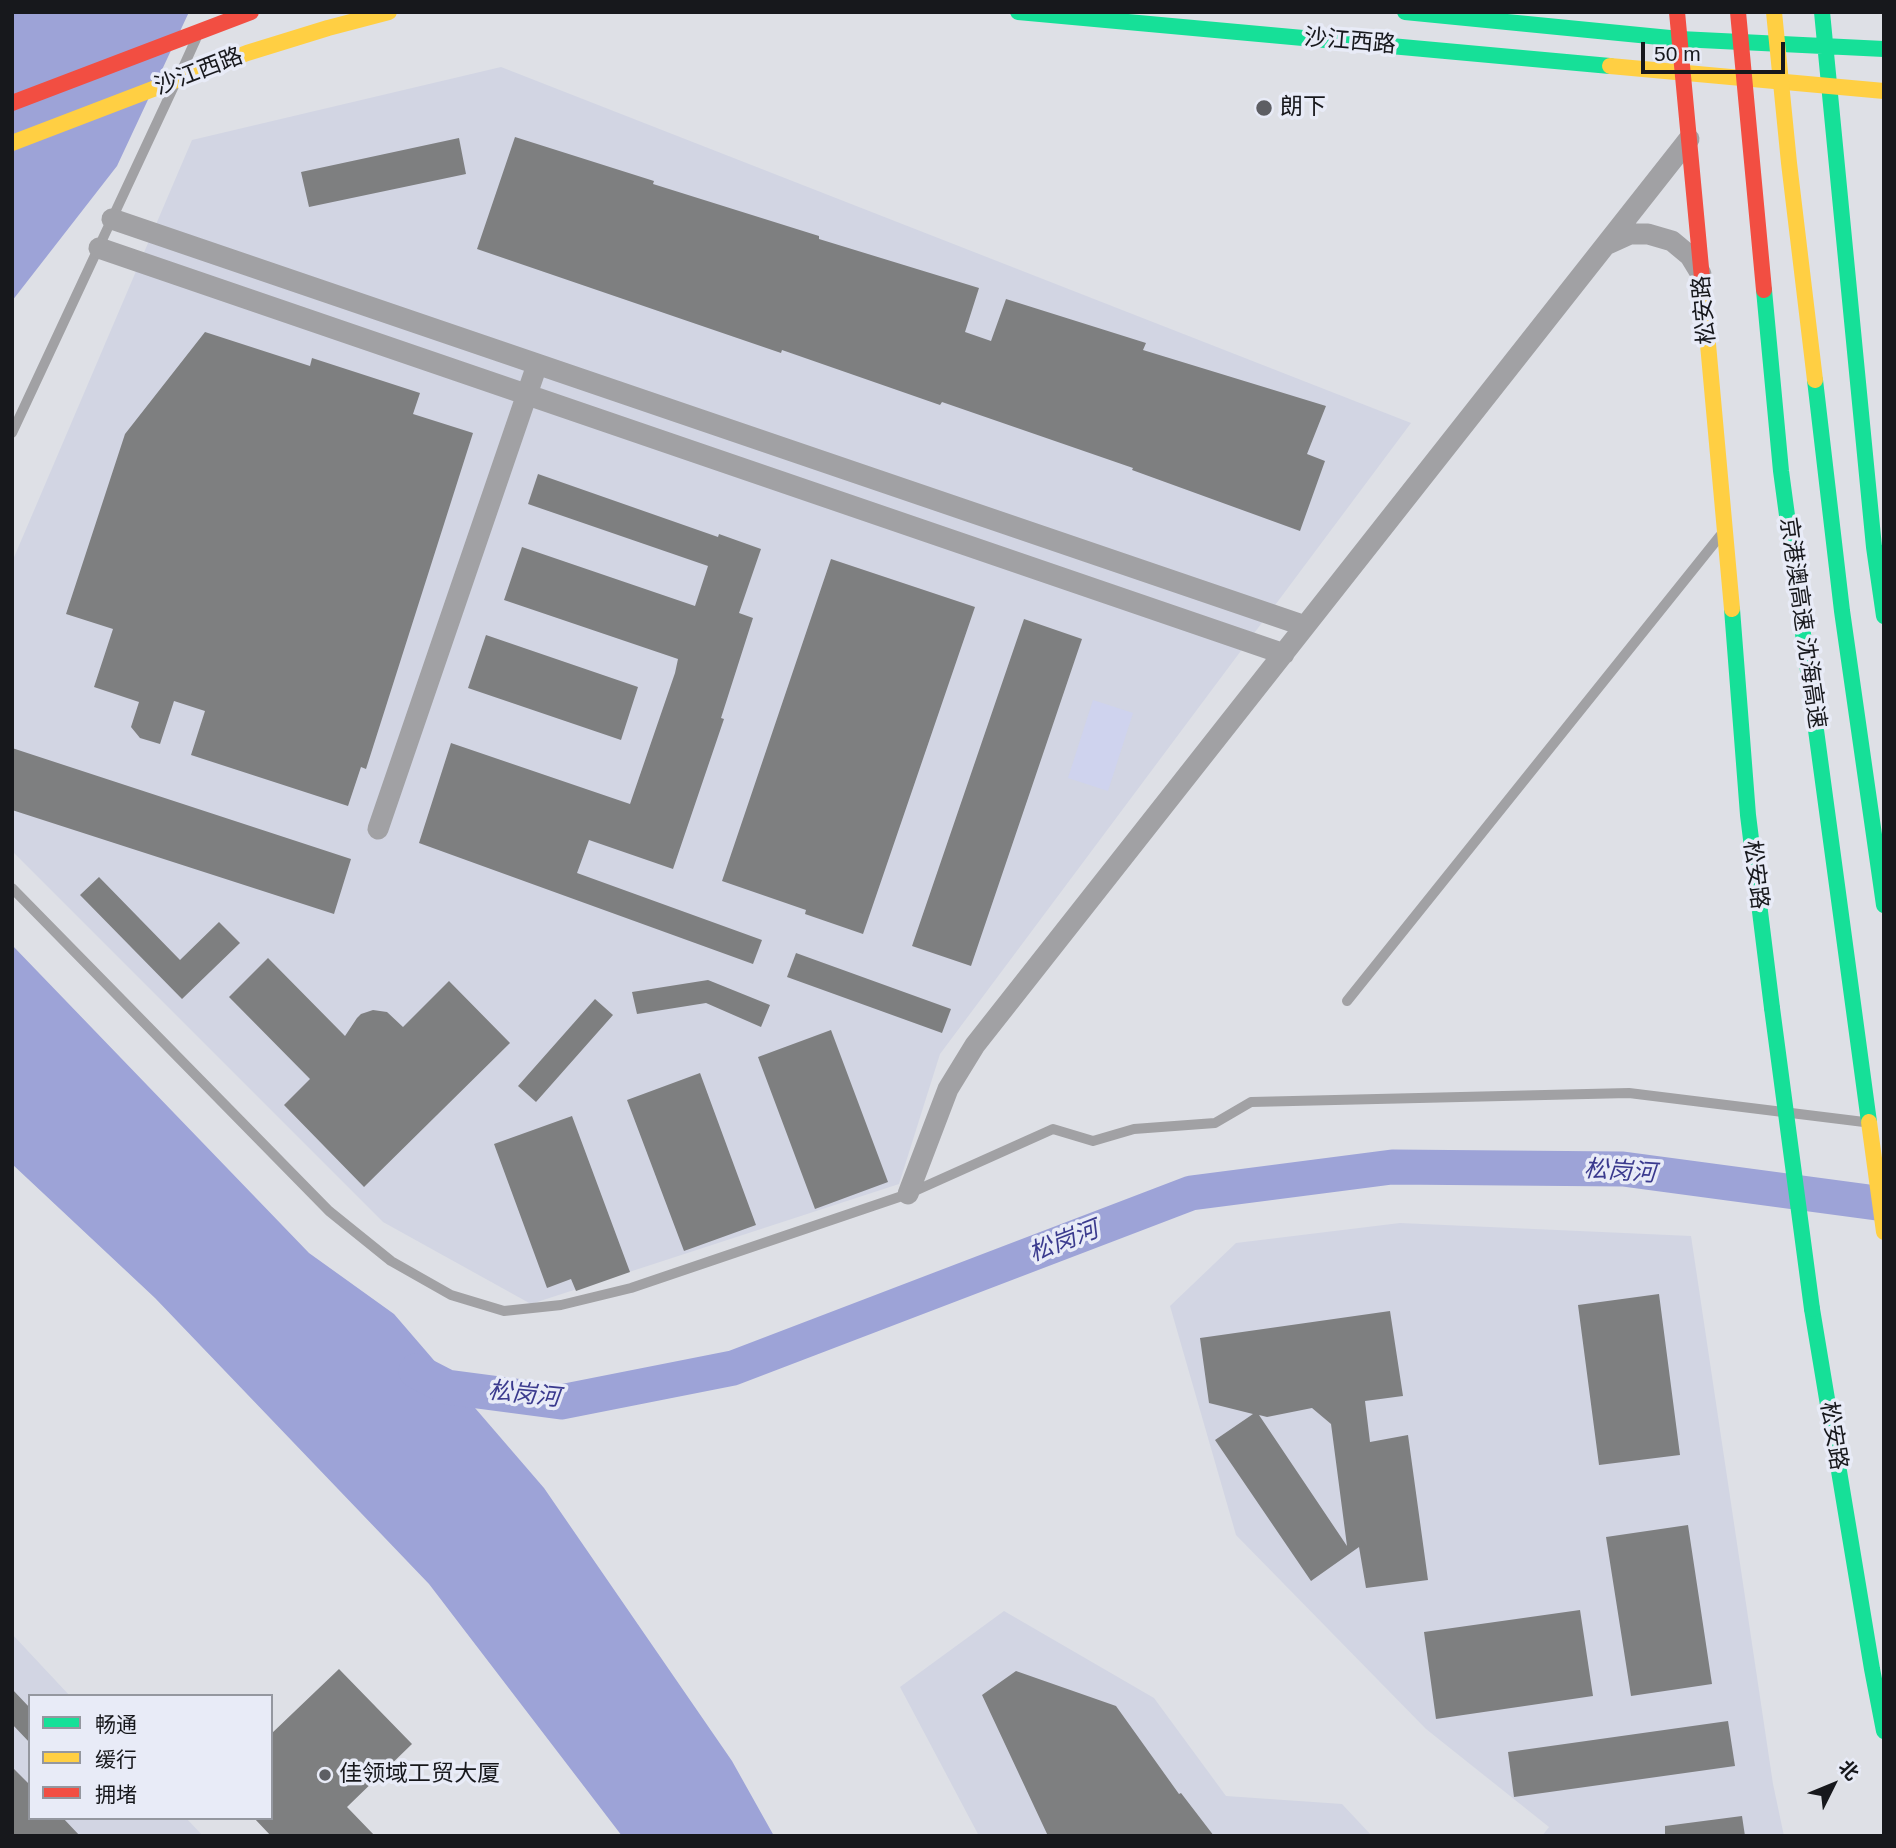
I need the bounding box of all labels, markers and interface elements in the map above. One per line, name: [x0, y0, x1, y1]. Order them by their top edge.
street label: 沙江西路: [1303, 24, 1397, 60]
scale bar: [1644, 28, 1787, 72]
text: 50 m: [1654, 42, 1701, 65]
street label: 沙江西路: [151, 43, 247, 101]
place label: 朗下: [1280, 94, 1326, 122]
marker: 朗下: [1254, 98, 1274, 118]
street label: 松安路: [1688, 274, 1722, 346]
street label: 京港澳高速 沈海高速: [1773, 515, 1831, 731]
street label: 松安路: [1737, 839, 1773, 911]
water label: 松岗河: [1583, 1155, 1657, 1189]
water label: 松岗河: [1025, 1216, 1103, 1268]
water label: 松岗河: [487, 1377, 561, 1413]
street label: 松安路: [1814, 1400, 1852, 1472]
legend: [28, 1694, 273, 1820]
text: 畅通: [95, 1713, 137, 1736]
text: 缓行: [95, 1748, 137, 1771]
north arrow: [1798, 1750, 1868, 1820]
text: 北: [1835, 1756, 1863, 1784]
place label: 佳领域工贸大厦: [339, 1761, 500, 1789]
marker: 佳领域工贸大厦: [317, 1767, 333, 1783]
text: 拥堵: [95, 1783, 137, 1806]

